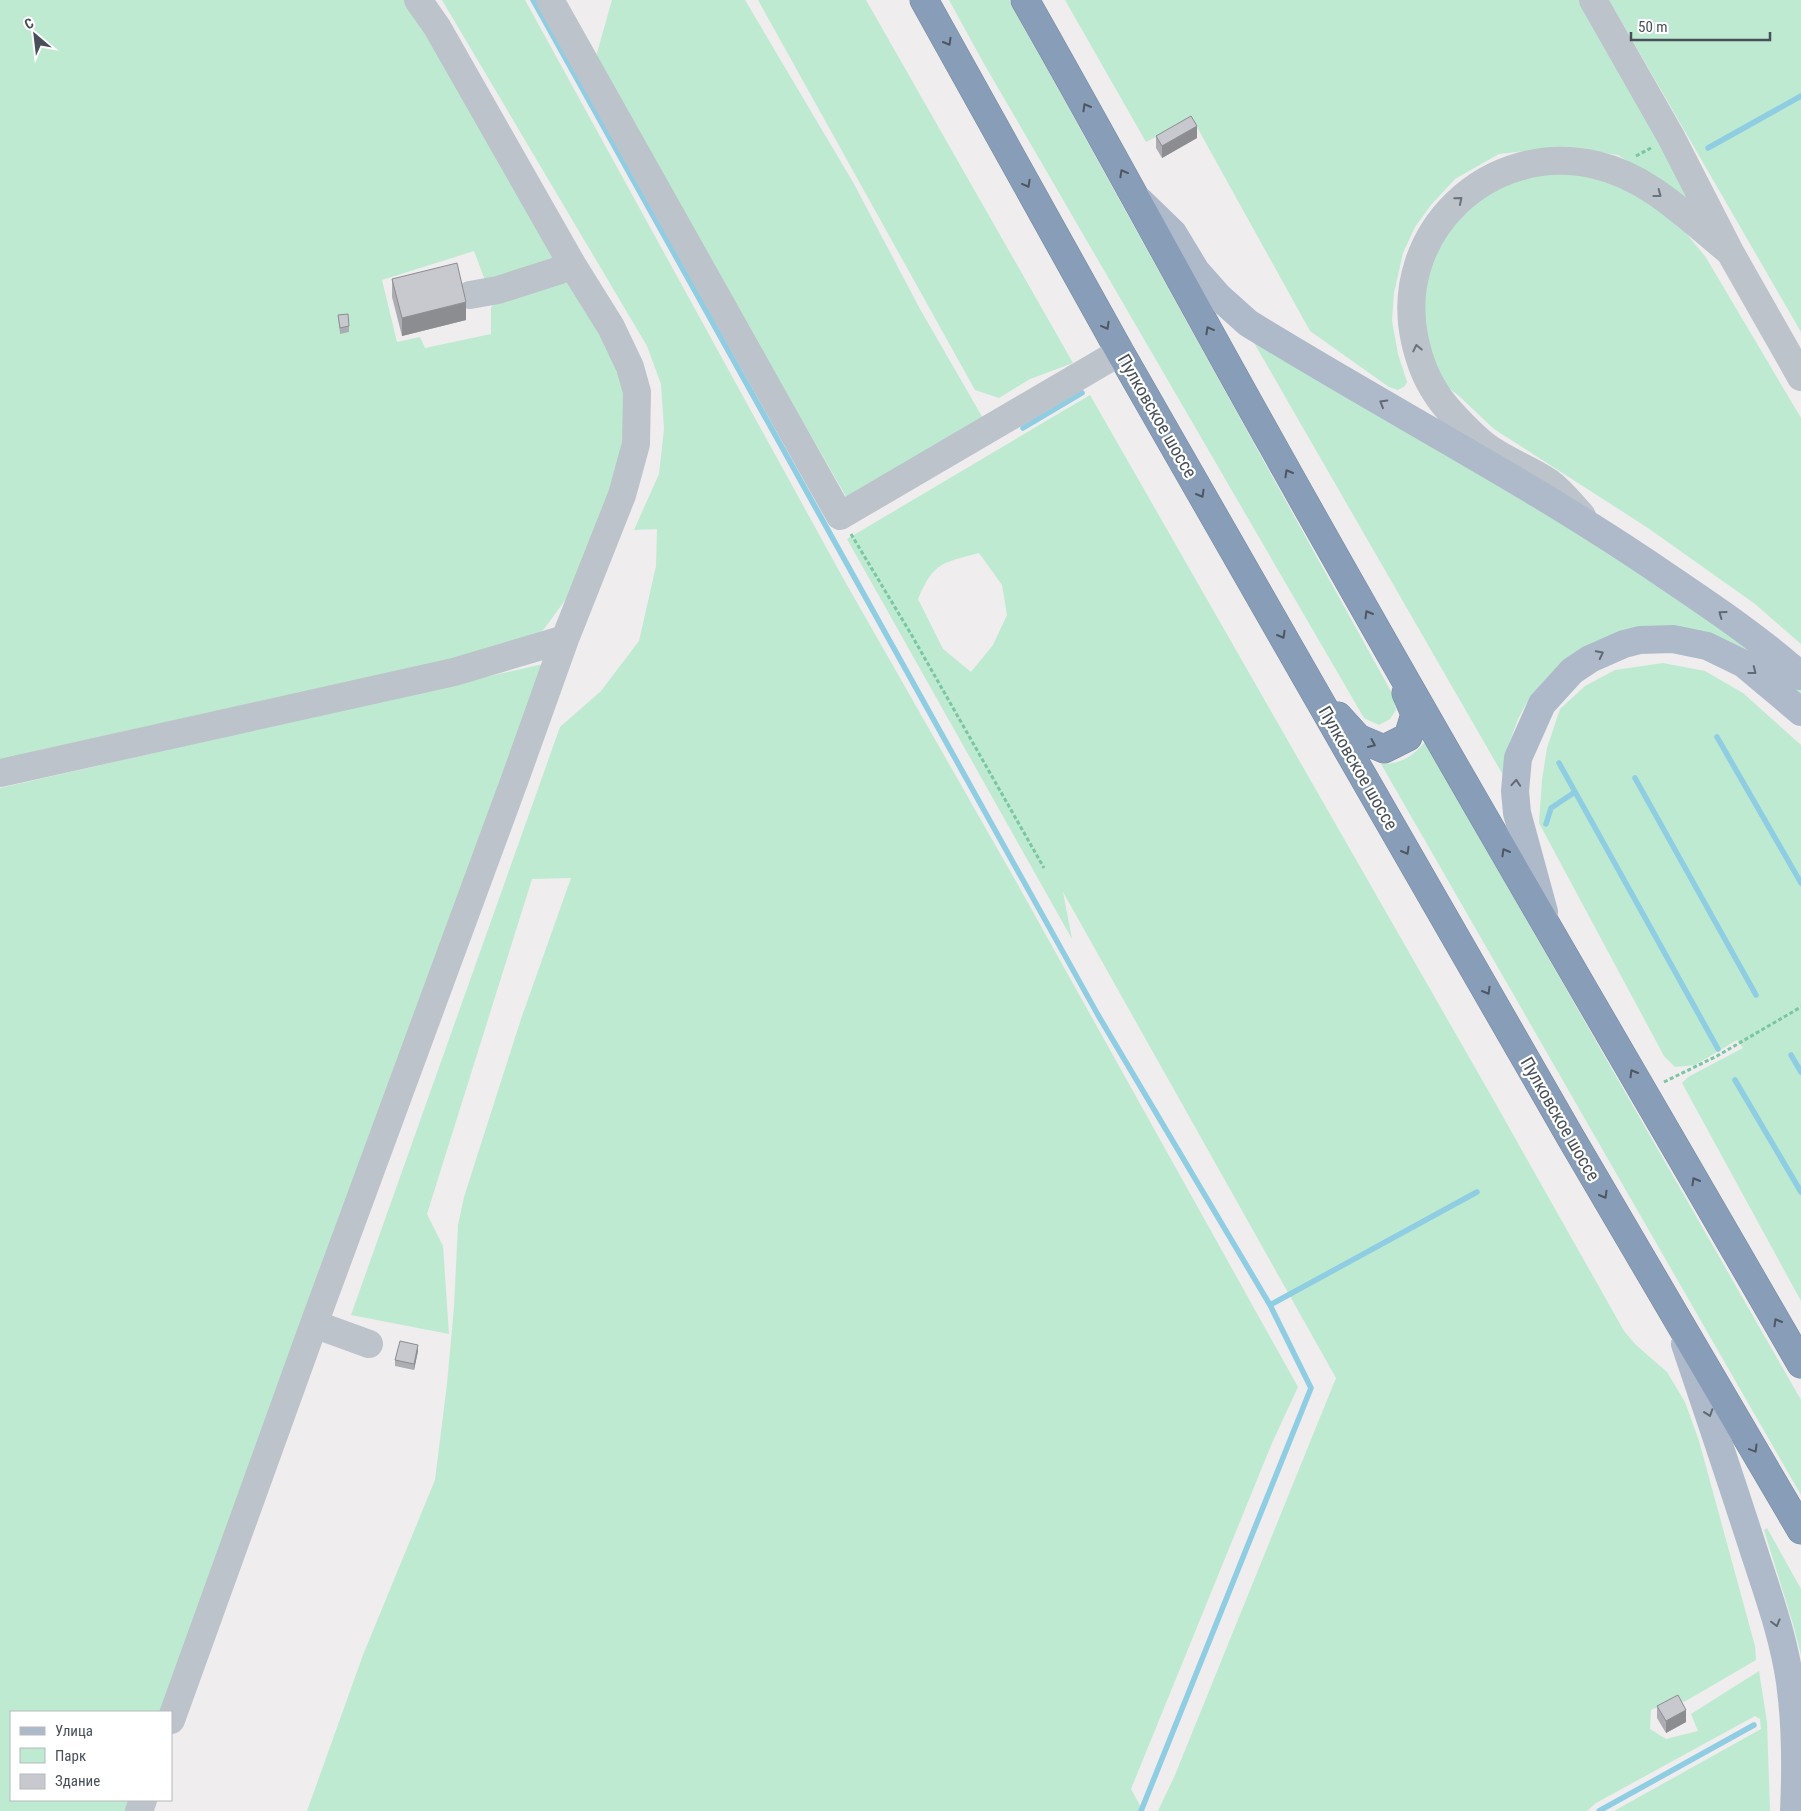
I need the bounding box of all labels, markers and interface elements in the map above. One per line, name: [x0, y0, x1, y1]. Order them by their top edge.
north arrow: [10, 10, 60, 60]
scale bar: [1631, 10, 1770, 42]
text: С: [22, 15, 36, 32]
text: 50 m: [1638, 18, 1668, 36]
one-way arrow: [941, 37, 951, 46]
one-way arrow: [1082, 103, 1092, 112]
one-way arrow: [1119, 169, 1129, 178]
one-way arrow: [1021, 179, 1031, 188]
one-way arrow: [1652, 188, 1662, 197]
one-way arrow: [1454, 197, 1463, 206]
one-way arrow: [1100, 321, 1110, 330]
one-way arrow: [1205, 327, 1215, 336]
one-way arrow: [1412, 344, 1422, 353]
street label: Пулковское шоссе: [1114, 350, 1201, 481]
one-way arrow: [1380, 400, 1389, 410]
one-way arrow: [1284, 469, 1294, 478]
one-way arrow: [1195, 489, 1205, 498]
one-way arrow: [1364, 610, 1374, 619]
one-way arrow: [1718, 611, 1728, 620]
one-way arrow: [1275, 630, 1285, 639]
one-way arrow: [1595, 650, 1604, 660]
one-way arrow: [1747, 666, 1756, 674]
street label: Пулковское шоссе: [1315, 702, 1402, 833]
one-way arrow: [1367, 737, 1376, 748]
one-way arrow: [1510, 779, 1521, 787]
one-way arrow: [1399, 845, 1409, 854]
one-way arrow: [1501, 849, 1511, 858]
one-way arrow: [1480, 986, 1490, 995]
street label: Пулковское шоссе: [1517, 1053, 1604, 1184]
one-way arrow: [1629, 1070, 1639, 1079]
one-way arrow: [1692, 1178, 1702, 1187]
one-way arrow: [1598, 1190, 1608, 1199]
one-way arrow: [1773, 1318, 1783, 1327]
one-way arrow: [1703, 1408, 1713, 1417]
one-way arrow: [1748, 1444, 1758, 1453]
one-way arrow: [1771, 1618, 1781, 1626]
legend: [10, 1711, 172, 1801]
text: Улица: [55, 1722, 93, 1740]
text: Парк: [55, 1747, 86, 1765]
text: Здание: [55, 1772, 100, 1790]

